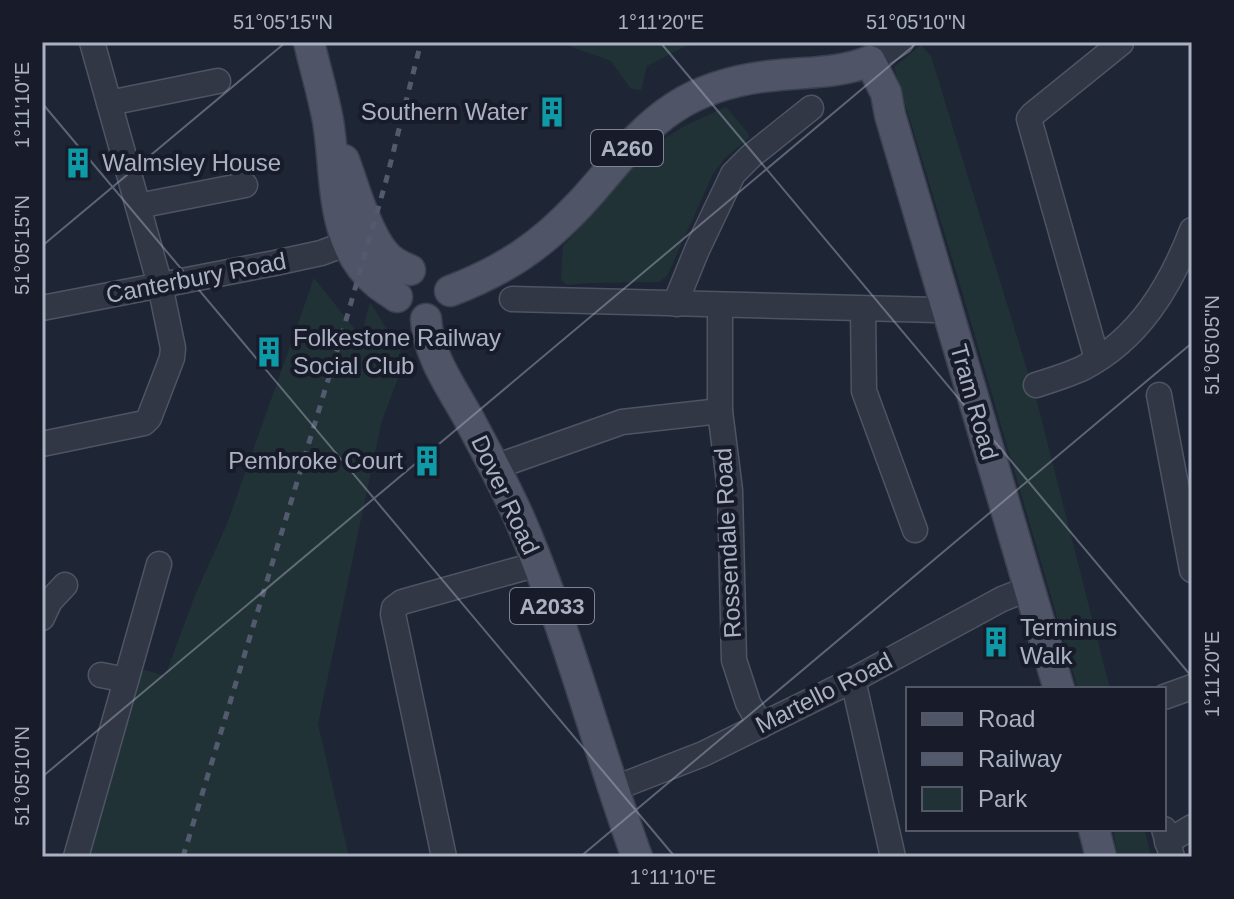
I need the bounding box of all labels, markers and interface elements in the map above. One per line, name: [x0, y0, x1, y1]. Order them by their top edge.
text: 51°05'15"N: [233, 11, 333, 33]
text: 1°11'20"E: [618, 11, 704, 33]
text: 51°05'10"N: [866, 11, 966, 33]
text: 1°11'10"E: [11, 62, 33, 148]
building icon: Southern Water: [535, 95, 569, 129]
place label: Southern Water: [361, 98, 528, 125]
road number: A260: [591, 130, 663, 166]
building icon: Walmsley House: [61, 146, 95, 180]
place label: Walmsley House: [102, 149, 281, 176]
text: 51°05'15"N: [11, 195, 33, 295]
street label: Canterbury Road: [104, 247, 288, 308]
text: 51°05'05"N: [1201, 295, 1223, 395]
place label: Folkestone Railway Social Club: [293, 324, 501, 379]
building icon: Folkestone Railway Social Club: [252, 335, 286, 369]
street label: Tram Road: [945, 341, 1004, 463]
street label: Dover Road: [466, 431, 545, 559]
building icon: Pembroke Court: [410, 444, 444, 478]
place label: Pembroke Court: [228, 447, 403, 474]
street label: Rossendale Road: [709, 447, 746, 639]
road number: A2033: [510, 588, 594, 624]
place label: Terminus Walk: [1020, 614, 1117, 669]
building icon: Terminus Walk: [979, 625, 1013, 659]
text: 1°11'20"E: [1201, 631, 1223, 717]
street label: Martello Road: [751, 647, 896, 738]
legend: [906, 687, 1166, 831]
text: Road: [978, 705, 1035, 732]
text: 51°05'10"N: [11, 726, 33, 826]
text: Railway: [978, 745, 1062, 772]
text: Park: [978, 785, 1028, 812]
text: 1°11'10"E: [630, 866, 716, 888]

